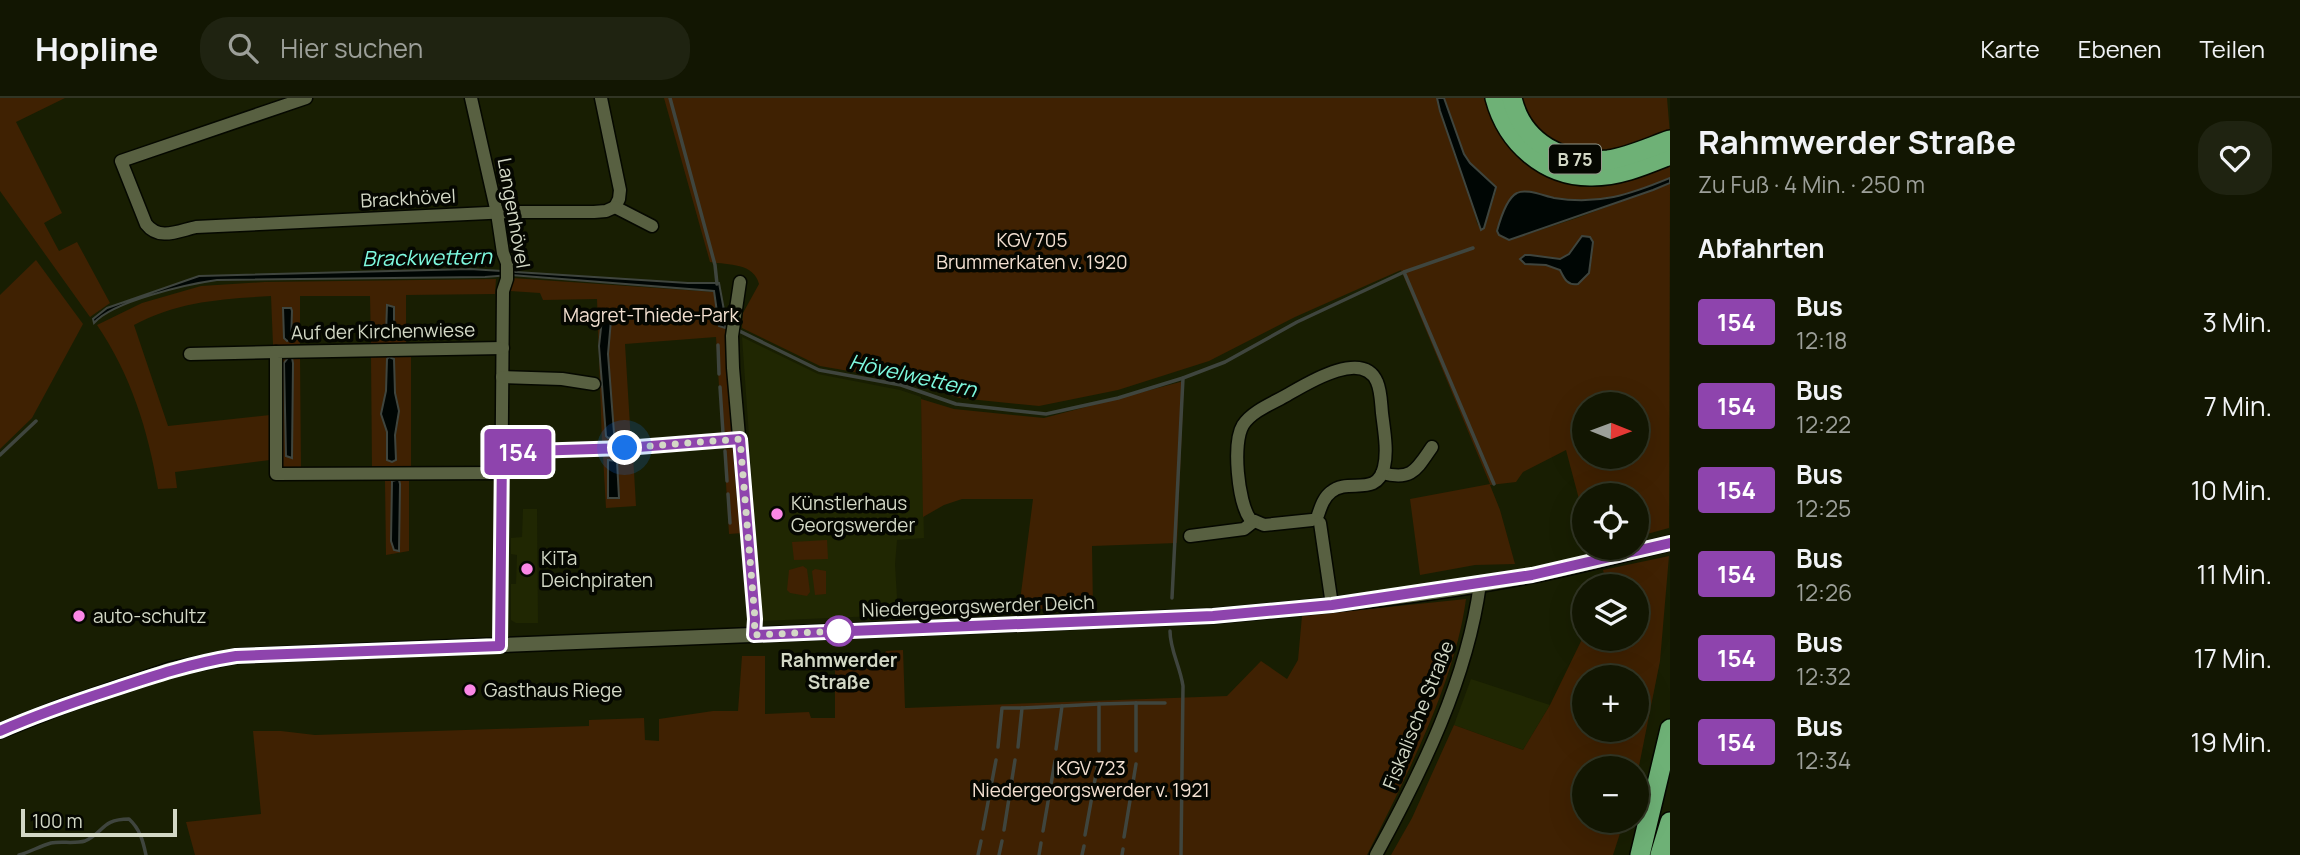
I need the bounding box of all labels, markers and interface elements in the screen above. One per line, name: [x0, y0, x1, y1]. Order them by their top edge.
search box: [200, 17, 690, 80]
text: Hopline: [35, 26, 158, 71]
icon: search: [224, 29, 262, 67]
text: Hier suchen: [280, 30, 423, 66]
text: Karte: [1980, 32, 2040, 65]
text: Ebenen: [2078, 32, 2161, 65]
text: Teilen: [2199, 32, 2265, 65]
text: Rahmwerder Straße: [1698, 119, 2016, 164]
button: heart: [2198, 121, 2272, 195]
road number: B 75: [1549, 144, 1601, 174]
street label: Langenhövel: [491, 156, 537, 270]
text: Zu Fuß · 4 Min. · 250 m: [1698, 168, 1925, 200]
street label: Brackhövel: [360, 183, 456, 213]
park label: KGV 705 Brummerkaten v. 1920: [936, 227, 1128, 275]
text: Abfahrten: [1698, 230, 1825, 266]
water label: Brackwettern: [362, 242, 494, 272]
text: Bus: [1796, 288, 1843, 324]
park label: Magret-Thiede-Park: [563, 302, 740, 328]
text: 3 Min.: [2202, 304, 2272, 340]
text: 154: [1717, 305, 1756, 338]
street label: Auf der Kirchenwiese: [291, 316, 475, 346]
text: 12:18: [1796, 324, 1847, 356]
water label: Hövelwettern: [847, 347, 981, 404]
text: Bus: [1796, 372, 1843, 408]
text: 7 Min.: [2204, 388, 2272, 424]
text: 154: [1717, 389, 1756, 422]
north arrow: [1572, 392, 1648, 469]
map controls: [1572, 392, 1649, 833]
text: 12:22: [1796, 408, 1851, 440]
line badge: 154: [478, 429, 558, 475]
your location: [607, 430, 642, 465]
text: 154: [498, 435, 538, 468]
text: Bus: [1796, 456, 1843, 492]
text: 10 Min.: [2191, 472, 2272, 508]
text: 154: [1717, 473, 1756, 506]
button: locate: [1572, 483, 1649, 560]
place label: Künstlerhaus Georgswerder: [791, 490, 915, 538]
text: 12:25: [1796, 492, 1851, 524]
marker: Künstlerhaus Georgswerder: [769, 506, 785, 522]
text: Bus: [1796, 540, 1843, 576]
place label: KiTa Deichpiraten: [541, 545, 653, 593]
text: 11 Min.: [2197, 556, 2272, 592]
text: 154: [1717, 557, 1756, 590]
marker: KiTa Deichpiraten: [519, 561, 535, 577]
button: layers: [1572, 574, 1649, 651]
text: 12:26: [1796, 576, 1852, 608]
street label: Niedergeorgswerder Deich: [861, 589, 1095, 623]
place label: auto-schultz: [93, 603, 206, 629]
marker: auto-schultz: [71, 608, 87, 624]
marker: Rahmwerder Straße: [824, 616, 854, 646]
text: Bus: [1796, 624, 1843, 660]
street label: Fiskalische Straße: [1376, 637, 1460, 793]
text: 17 Min.: [2194, 640, 2272, 676]
text: 154: [1717, 641, 1756, 674]
place label: Rahmwerder Straße: [781, 647, 898, 695]
text: 12:32: [1796, 660, 1851, 692]
button: +: [1572, 665, 1649, 742]
place label: Gasthaus Riege: [484, 677, 622, 703]
marker: Gasthaus Riege: [462, 682, 478, 698]
text: Bus: [1796, 708, 1843, 744]
text: 19 Min.: [2191, 724, 2272, 760]
text: 154: [1717, 725, 1756, 758]
text: 12:34: [1796, 744, 1851, 776]
park label: KGV 723 Niedergeorgswerder v. 1921: [972, 755, 1210, 803]
button: −: [1572, 756, 1649, 833]
scale bar: [21, 806, 177, 838]
text: 100 m: [32, 808, 83, 834]

